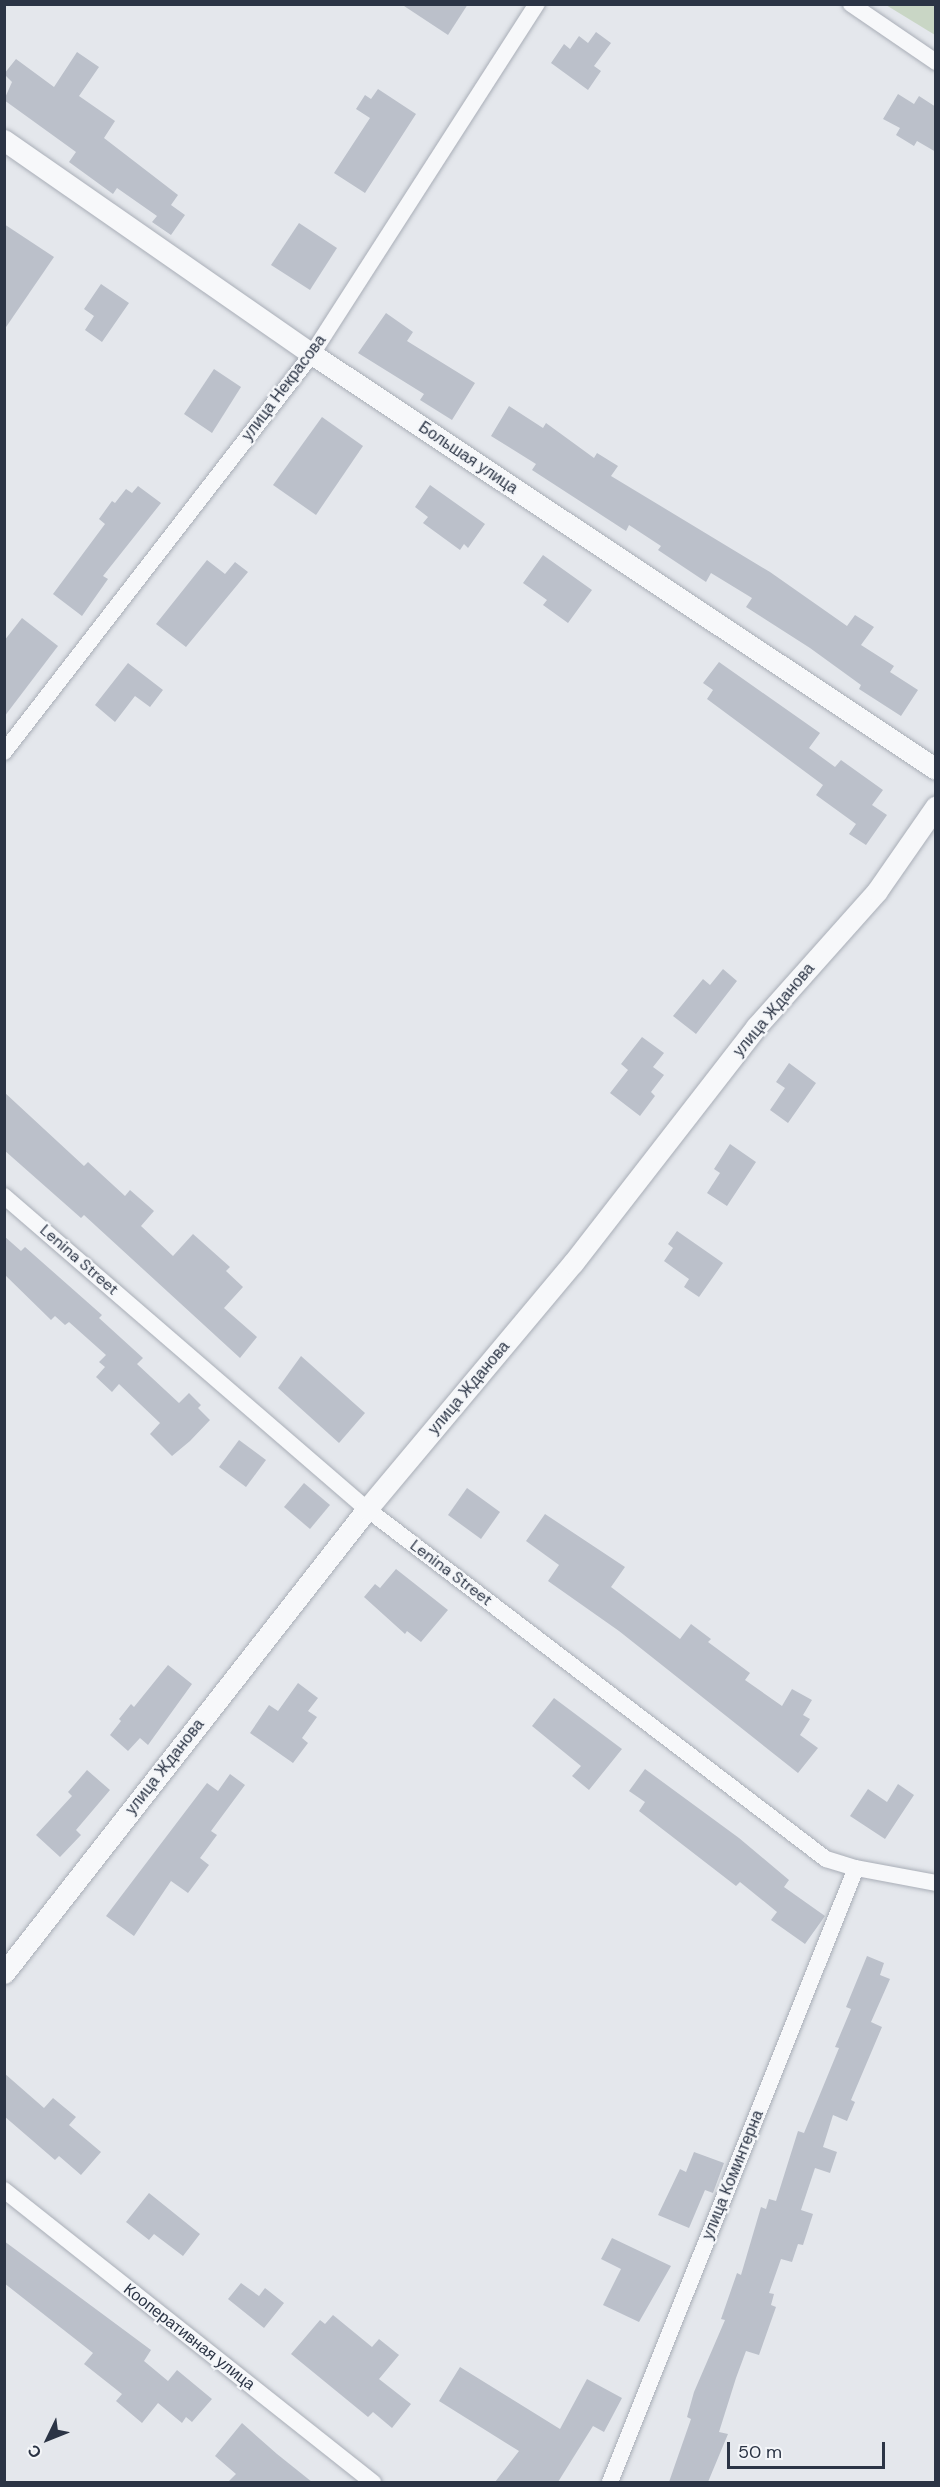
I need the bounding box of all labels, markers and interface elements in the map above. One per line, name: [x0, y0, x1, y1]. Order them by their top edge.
street label: улица Некрасова: [238, 331, 330, 445]
street label: Большая улица: [415, 418, 521, 498]
street label: улица Жданова: [729, 959, 819, 1061]
street label: Lenina Street: [36, 1221, 122, 1299]
street label: улица Жданова: [424, 1337, 514, 1439]
street label: Lenina Street: [406, 1536, 496, 1610]
street label: улица Жданова: [122, 1715, 208, 1819]
street label: улица Коминтерна: [698, 2107, 768, 2243]
street label: Кооперативная улица: [119, 2280, 259, 2394]
north arrow: [18, 2409, 78, 2469]
scale bar: [730, 2430, 888, 2468]
text: С: [23, 2440, 46, 2463]
text: 50 m: [738, 2440, 782, 2464]

